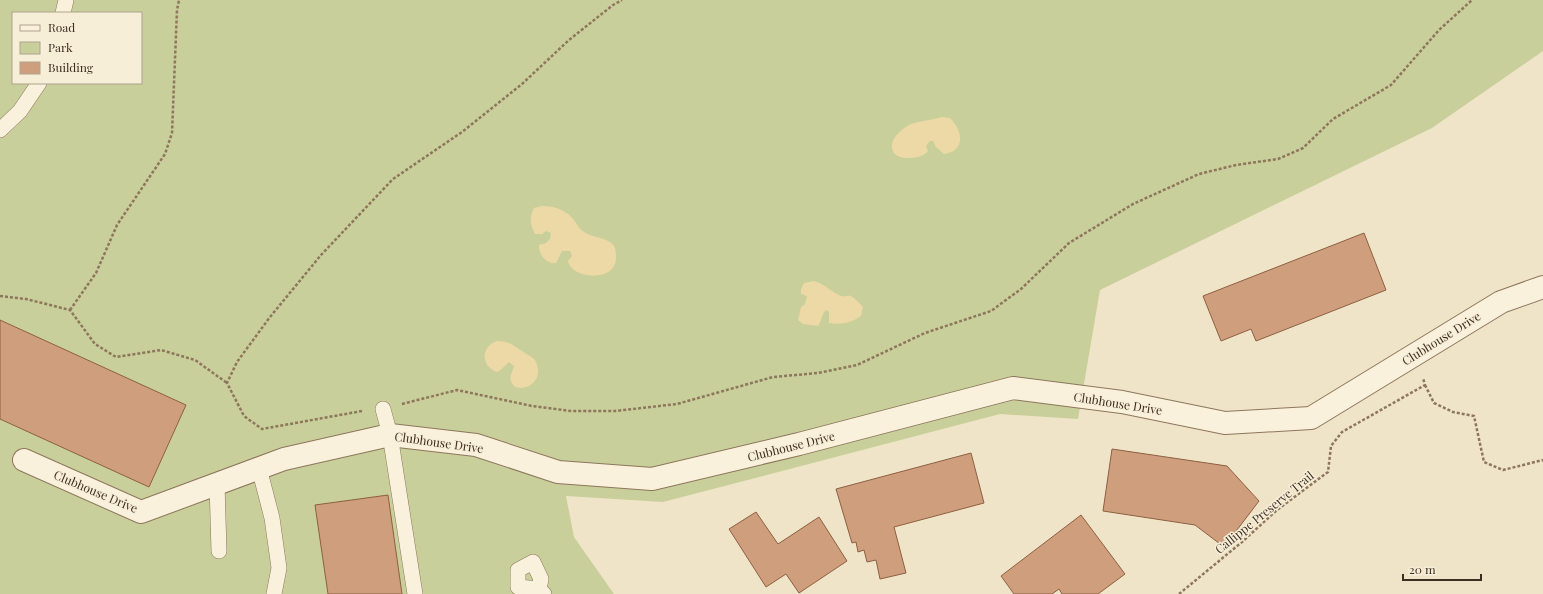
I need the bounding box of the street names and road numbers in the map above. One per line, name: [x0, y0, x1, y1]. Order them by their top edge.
street label: Clubhouse Drive: [1399, 307, 1483, 369]
street label: Clubhouse Drive: [1072, 388, 1164, 418]
street label: Clubhouse Drive: [746, 427, 836, 465]
street label: Clubhouse Drive: [393, 428, 485, 456]
street label: Clubhouse Drive: [52, 466, 140, 516]
street label: Callippe Preserve Trail: [1211, 467, 1317, 557]

